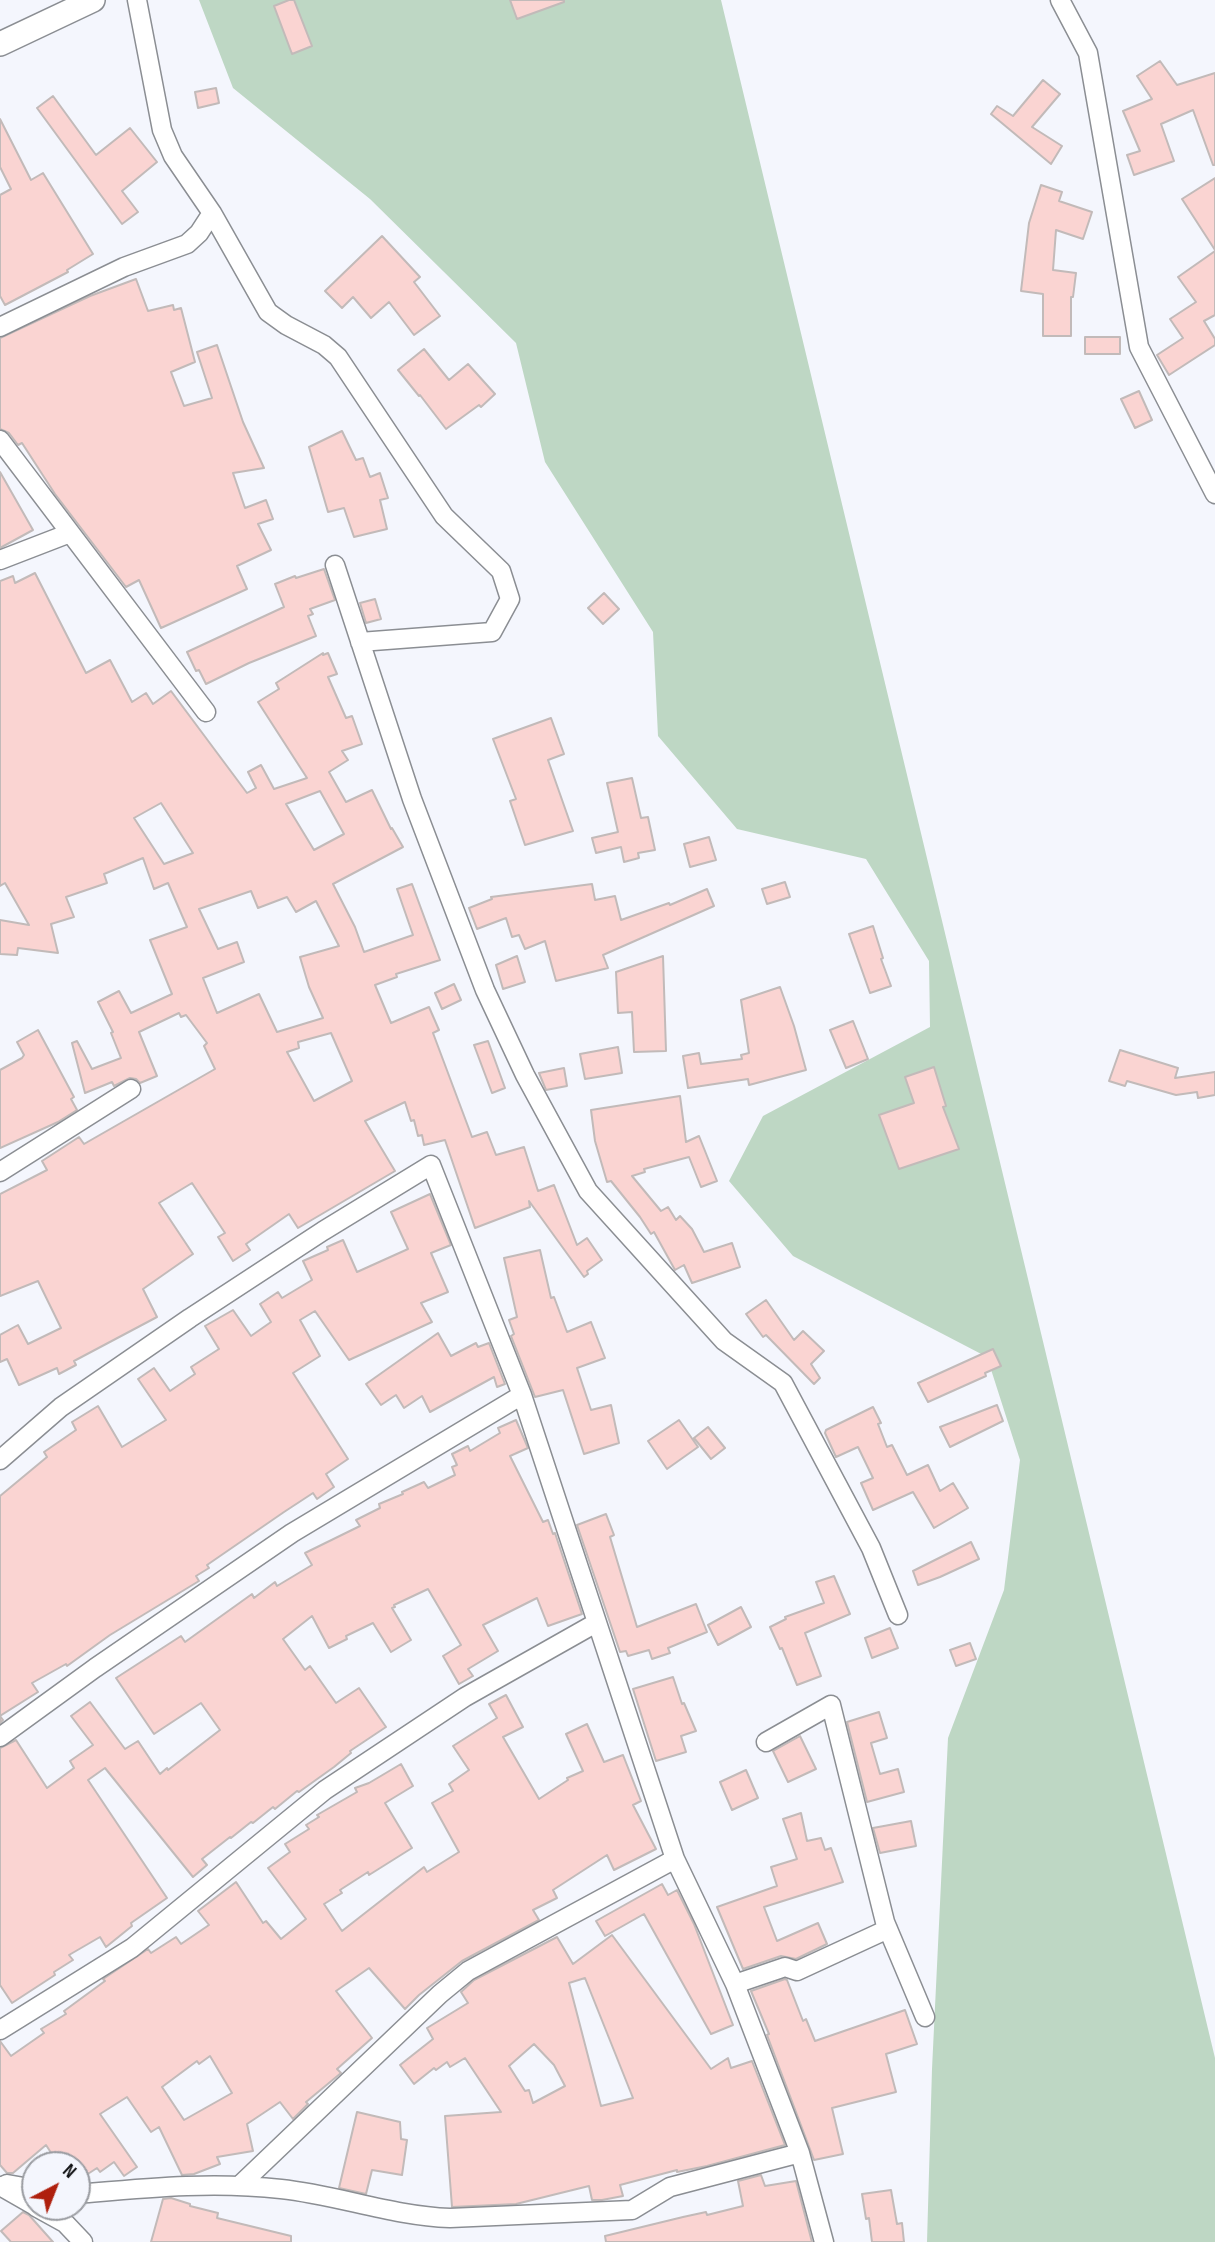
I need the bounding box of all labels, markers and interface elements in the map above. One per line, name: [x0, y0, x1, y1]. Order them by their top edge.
north arrow: [21, 2151, 91, 2221]
text: N: [58, 2160, 81, 2183]

